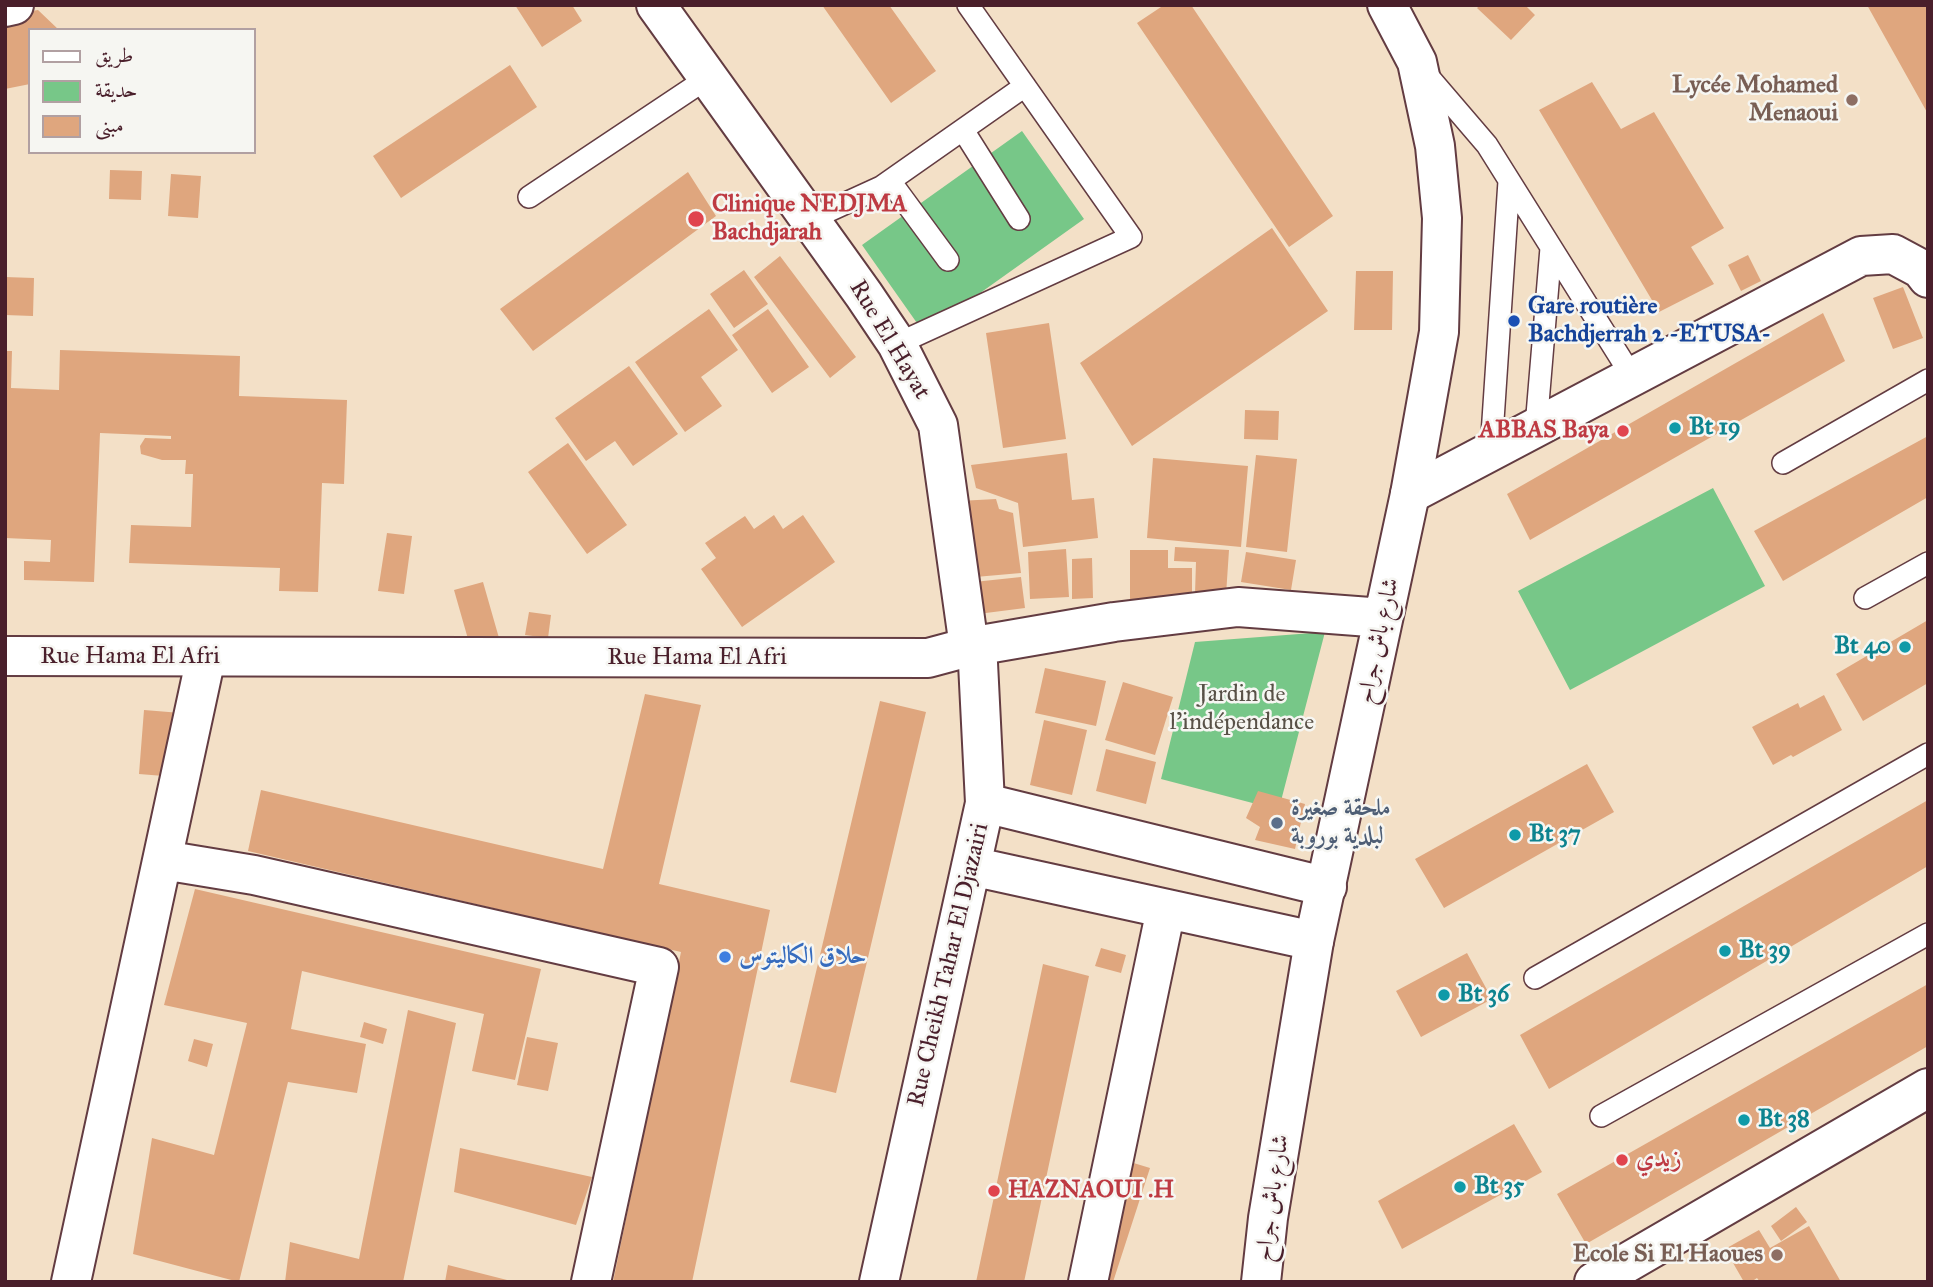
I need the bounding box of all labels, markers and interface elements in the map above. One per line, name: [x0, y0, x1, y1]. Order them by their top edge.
legend: [28, 28, 256, 154]
text: طريق: [95, 42, 133, 68]
place label: Lycée Mohamed Menaoui: [1672, 72, 1838, 128]
text: حديقة: [95, 77, 138, 103]
marker: Lycée Mohamed Menaoui: [1844, 92, 1860, 108]
text: مبنى: [95, 112, 124, 138]
place label: Clinique NEDJMA Bachdjarah: [712, 191, 907, 247]
marker: Clinique NEDJMA Bachdjarah: [686, 209, 706, 229]
street label: Rue El Hayat: [842, 275, 936, 405]
place label: Gare routière Bachdjerrah 2 -ETUSA-: [1528, 293, 1771, 349]
marker: Gare routière Bachdjerrah 2 -ETUSA-: [1506, 313, 1522, 329]
place label: Bt 19: [1689, 414, 1741, 442]
place label: ABBAS Baya: [1479, 417, 1609, 445]
marker: Bt 19: [1667, 420, 1683, 436]
marker: ABBAS Baya: [1615, 423, 1631, 439]
street label: شارع باش جراح: [1352, 575, 1406, 707]
place label: Bt 40: [1834, 633, 1891, 661]
marker: Bt 40: [1897, 639, 1913, 655]
street label: Rue Hama El Afri: [40, 643, 220, 671]
street label: Rue Hama El Afri: [607, 644, 787, 672]
park label: Jardin de l'indépendance: [1170, 681, 1314, 737]
place label: ملحقة صغيرة لبلدية بوروبة: [1291, 795, 1391, 851]
marker: ملحقة صغيرة لبلدية بوروبة: [1269, 815, 1285, 831]
street label: Rue Cheikh Tahar El Djazairi: [902, 820, 996, 1110]
place label: Bt 37: [1529, 821, 1581, 849]
marker: Bt 37: [1507, 827, 1523, 843]
place label: Bt 39: [1739, 937, 1791, 965]
place label: حلاق الكاليتوس: [739, 943, 866, 971]
marker: Bt 39: [1717, 943, 1733, 959]
marker: حلاق الكاليتوس: [717, 949, 733, 965]
place label: Bt 36: [1458, 981, 1509, 1009]
marker: Bt 36: [1436, 987, 1452, 1003]
place label: Bt 38: [1758, 1106, 1810, 1134]
marker: Bt 38: [1736, 1112, 1752, 1128]
street label: شارع باش جراح: [1250, 1133, 1296, 1263]
place label: زيدي: [1636, 1146, 1682, 1174]
marker: زيدي: [1614, 1152, 1630, 1168]
place label: Bt 35: [1474, 1173, 1524, 1201]
place label: HAZNAOUI .H: [1008, 1177, 1174, 1205]
marker: Bt 35: [1452, 1179, 1468, 1195]
marker: HAZNAOUI .H: [986, 1183, 1002, 1199]
place label: Ecole Si El Haoues: [1573, 1241, 1763, 1269]
marker: Ecole Si El Haoues: [1769, 1247, 1785, 1263]

